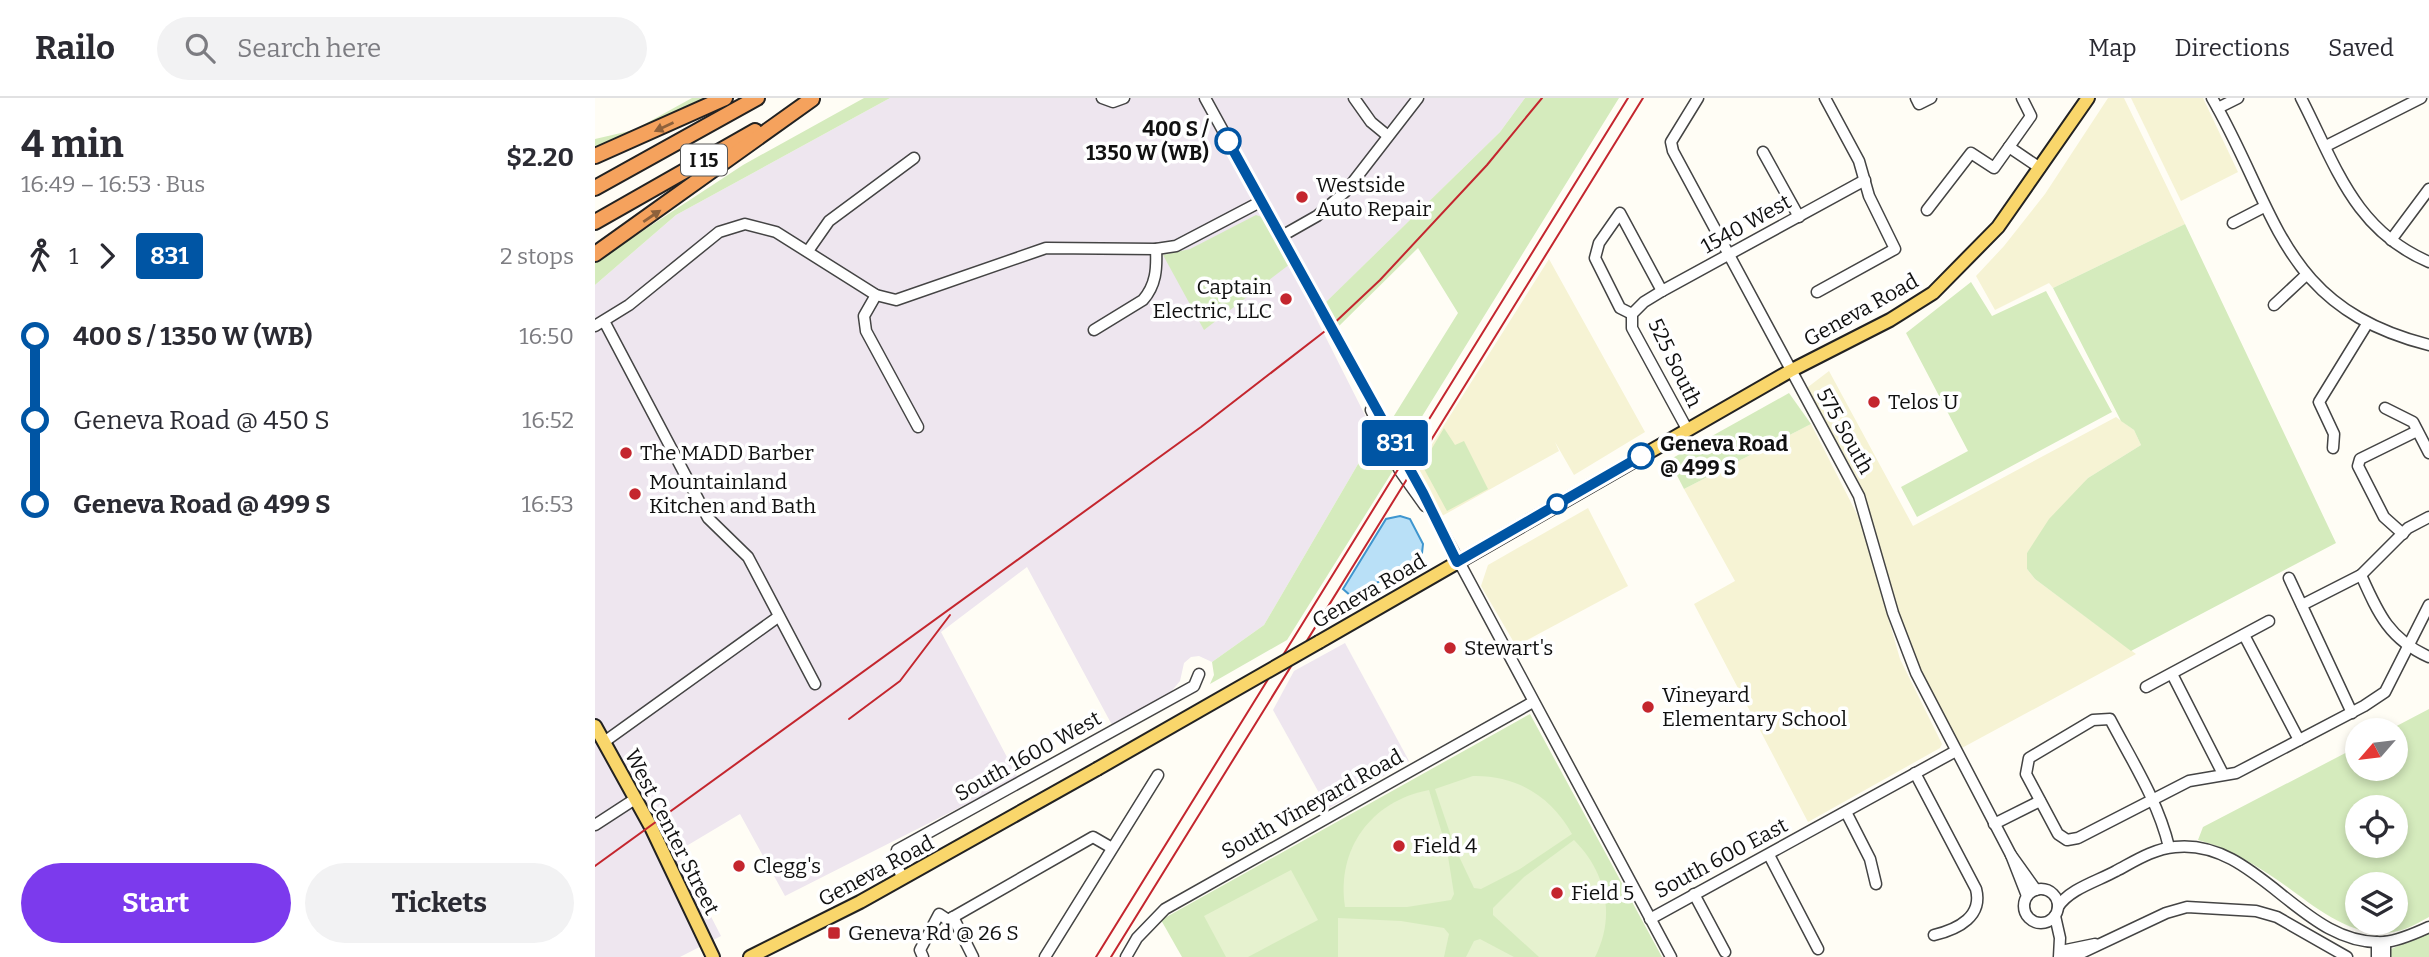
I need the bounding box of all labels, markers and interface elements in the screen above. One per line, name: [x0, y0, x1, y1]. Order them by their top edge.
search box: [157, 17, 647, 80]
text: Railo: [35, 28, 115, 68]
icon: search: [181, 29, 219, 67]
text: Search here: [237, 33, 381, 64]
text: Map: [2088, 34, 2137, 62]
text: Directions: [2175, 34, 2290, 62]
text: Saved: [2328, 34, 2394, 62]
place label: 400 S / 1350 W (WB): [1086, 116, 1210, 166]
text: 4 min: [21, 121, 124, 167]
one-way arrow: [653, 122, 674, 133]
marker: 400 S / 1350 W (WB): [1215, 128, 1241, 154]
text: $2.20: [506, 142, 574, 173]
road number: I 15: [681, 144, 727, 176]
text: 16:49 – 16:53 · Bus: [21, 170, 205, 198]
place label: Westside Auto Repair: [1316, 172, 1431, 222]
marker: Westside Auto Repair: [1294, 189, 1310, 205]
street label: 1540 West: [1697, 189, 1796, 259]
one-way arrow: [642, 210, 661, 223]
icon: walk: [21, 237, 59, 275]
icon: forward: [88, 237, 126, 275]
text: 1: [69, 242, 78, 270]
text: 831: [150, 242, 189, 270]
text: 2 stops: [500, 242, 574, 270]
street label: Geneva Road: [1799, 268, 1923, 352]
place label: Captain Electric, LLC: [1152, 274, 1272, 324]
marker: Captain Electric, LLC: [1278, 291, 1294, 307]
street label: 525 South: [1642, 314, 1708, 412]
text: 400 S / 1350 W (WB): [73, 321, 313, 352]
text: 16:50: [519, 322, 574, 350]
street label: 575 South: [1811, 383, 1879, 479]
place label: Telos U: [1888, 389, 1959, 415]
marker: Telos U: [1866, 394, 1882, 410]
text: Geneva Road @ 450 S: [73, 405, 330, 436]
text: 16:52: [522, 406, 574, 434]
line badge: 831: [1355, 420, 1435, 466]
text: 831: [1376, 429, 1414, 457]
place label: Geneva Road @ 499 S: [1660, 431, 1788, 481]
place label: The MADD Barber: [640, 440, 814, 466]
marker: Geneva Road @ 499 S: [1628, 443, 1654, 469]
marker: The MADD Barber: [618, 445, 634, 461]
place label: Mountainland Kitchen and Bath: [649, 469, 816, 519]
marker: Mountainland Kitchen and Bath: [627, 486, 643, 502]
text: Geneva Road @ 499 S: [73, 489, 331, 520]
text: 16:53: [521, 490, 574, 518]
unlabelled marker: [1547, 494, 1567, 514]
street label: Geneva Road: [1308, 548, 1430, 634]
place label: Stewart's: [1464, 635, 1553, 661]
marker: Stewart's: [1442, 640, 1458, 656]
place label: Vineyard Elementary School: [1662, 682, 1847, 732]
marker: Vineyard Elementary School: [1640, 699, 1656, 715]
street label: South 1600 West: [950, 705, 1106, 807]
north arrow: [2345, 718, 2408, 780]
map controls: [2345, 718, 2408, 935]
street label: South Vineyard Road: [1217, 743, 1407, 865]
street label: West Center Street: [619, 745, 725, 920]
button: locate: [2345, 795, 2408, 858]
street label: South 600 East: [1650, 812, 1792, 904]
street label: Geneva Road: [814, 830, 938, 912]
place label: Field 4: [1413, 833, 1477, 859]
marker: Field 4: [1391, 838, 1407, 854]
place label: Clegg's: [753, 853, 821, 879]
marker: Clegg's: [731, 858, 747, 874]
button: Start: [21, 863, 291, 943]
button: Tickets: [305, 863, 574, 943]
button: layers: [2345, 872, 2408, 935]
place label: Field 5: [1571, 880, 1634, 906]
marker: Field 5: [1549, 885, 1565, 901]
place label: Geneva Rd @ 26 S: [848, 920, 1019, 946]
marker: Geneva Rd @ 26 S: [826, 925, 842, 941]

